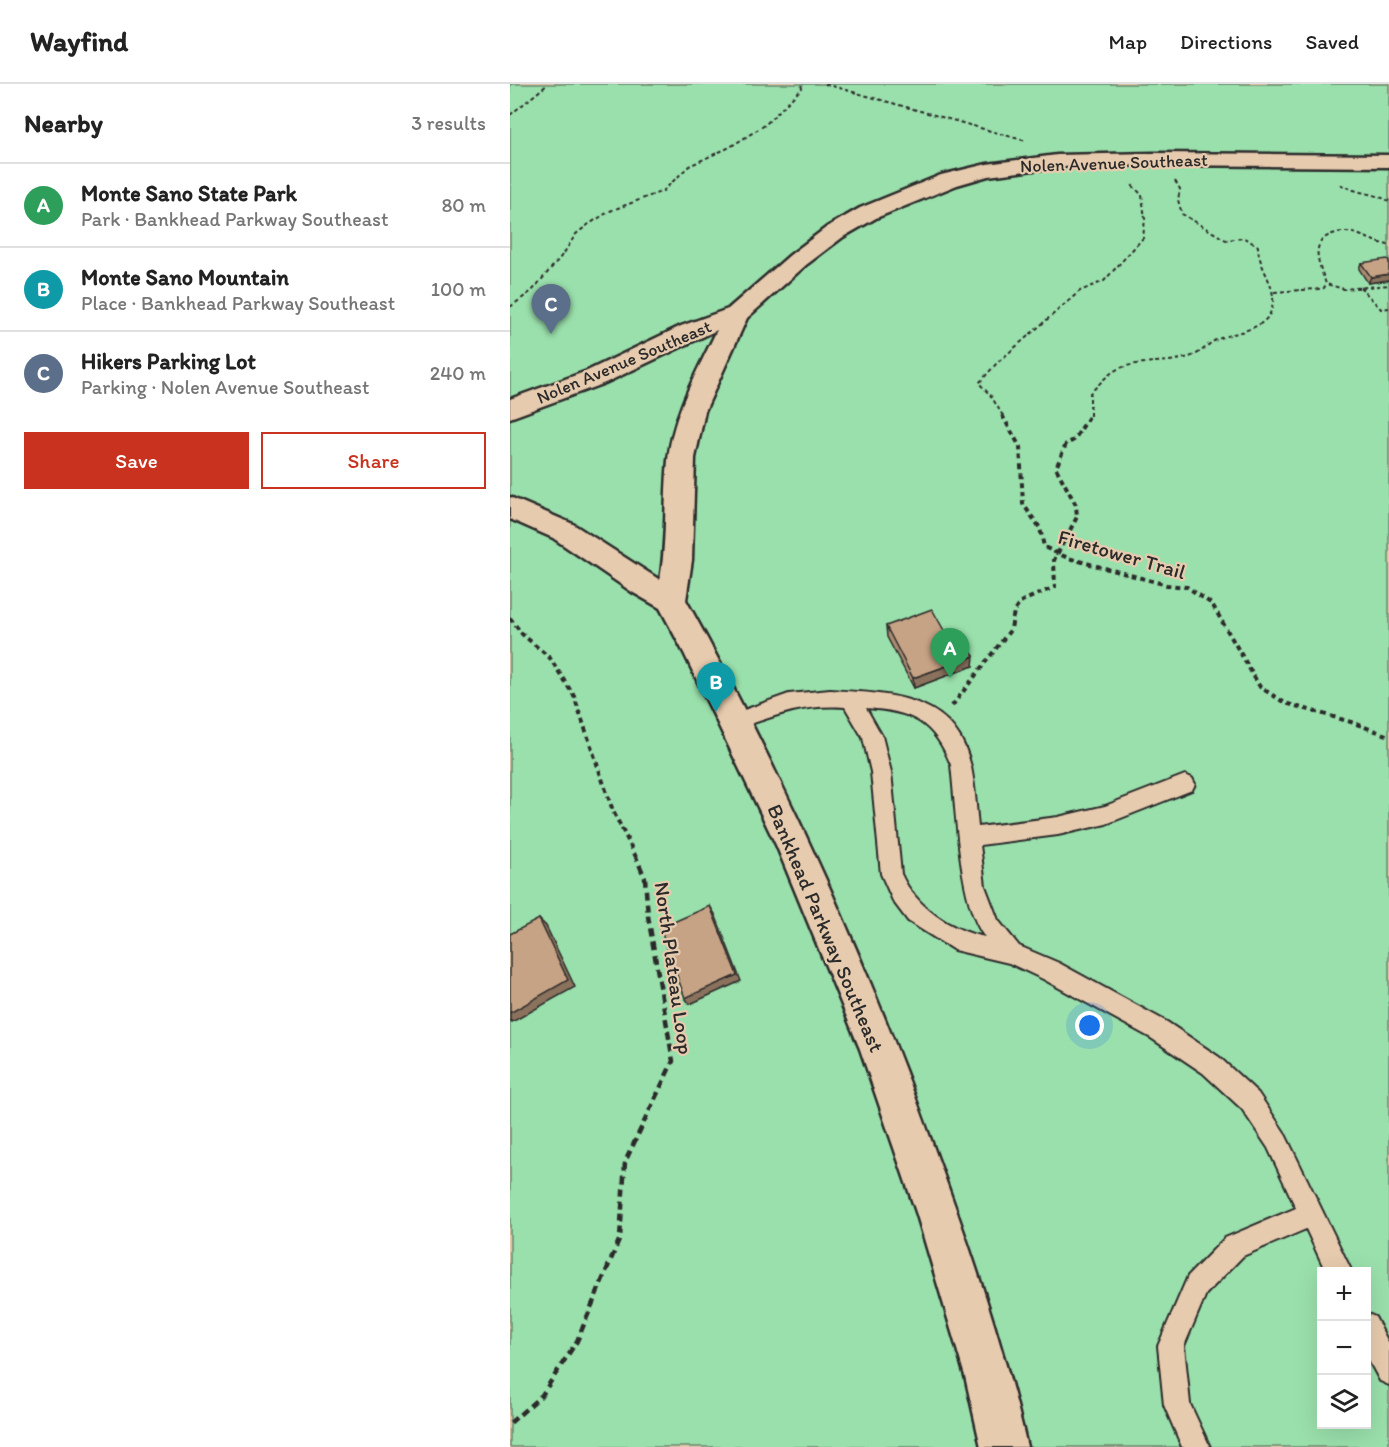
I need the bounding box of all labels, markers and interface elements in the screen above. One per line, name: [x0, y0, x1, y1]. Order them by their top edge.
text: Wayfind: [30, 24, 128, 58]
text: Map: [1109, 29, 1147, 54]
text: Directions: [1180, 29, 1272, 54]
text: Saved: [1305, 29, 1359, 54]
text: Nearby: [24, 107, 103, 139]
text: 3 results: [411, 111, 486, 135]
street label: Nolen Avenue Southeast: [1020, 149, 1208, 177]
text: Monte Sano State Park: [81, 180, 297, 207]
text: A: [37, 193, 50, 217]
text: 80 m: [441, 193, 486, 217]
text: Park · Bankhead Parkway Southeast: [81, 207, 389, 231]
text: Monte Sano Mountain: [81, 264, 289, 291]
text: B: [37, 277, 50, 301]
text: 100 m: [431, 277, 486, 301]
pin: C: [532, 284, 570, 334]
text: Place · Bankhead Parkway Southeast: [81, 291, 395, 315]
street label: Nolen Avenue Southeast: [533, 315, 715, 409]
text: Hikers Parking Lot: [81, 348, 256, 375]
text: C: [37, 361, 50, 385]
text: 240 m: [430, 361, 486, 385]
text: Parking · Nolen Avenue Southeast: [81, 375, 370, 399]
button: Save: [24, 432, 249, 489]
button: Share: [261, 432, 486, 489]
street label: Firetower Trail: [1055, 524, 1189, 584]
pin: A: [930, 628, 970, 678]
pin: B: [696, 662, 736, 712]
street label: Bankhead Parkway Southeast: [762, 800, 890, 1056]
street label: North Plateau Loop: [650, 880, 698, 1056]
your location: [1075, 1011, 1104, 1040]
map controls: [1317, 1267, 1371, 1429]
button: +: [1317, 1267, 1371, 1321]
button: −: [1317, 1321, 1371, 1375]
button: layers: [1317, 1375, 1371, 1429]

